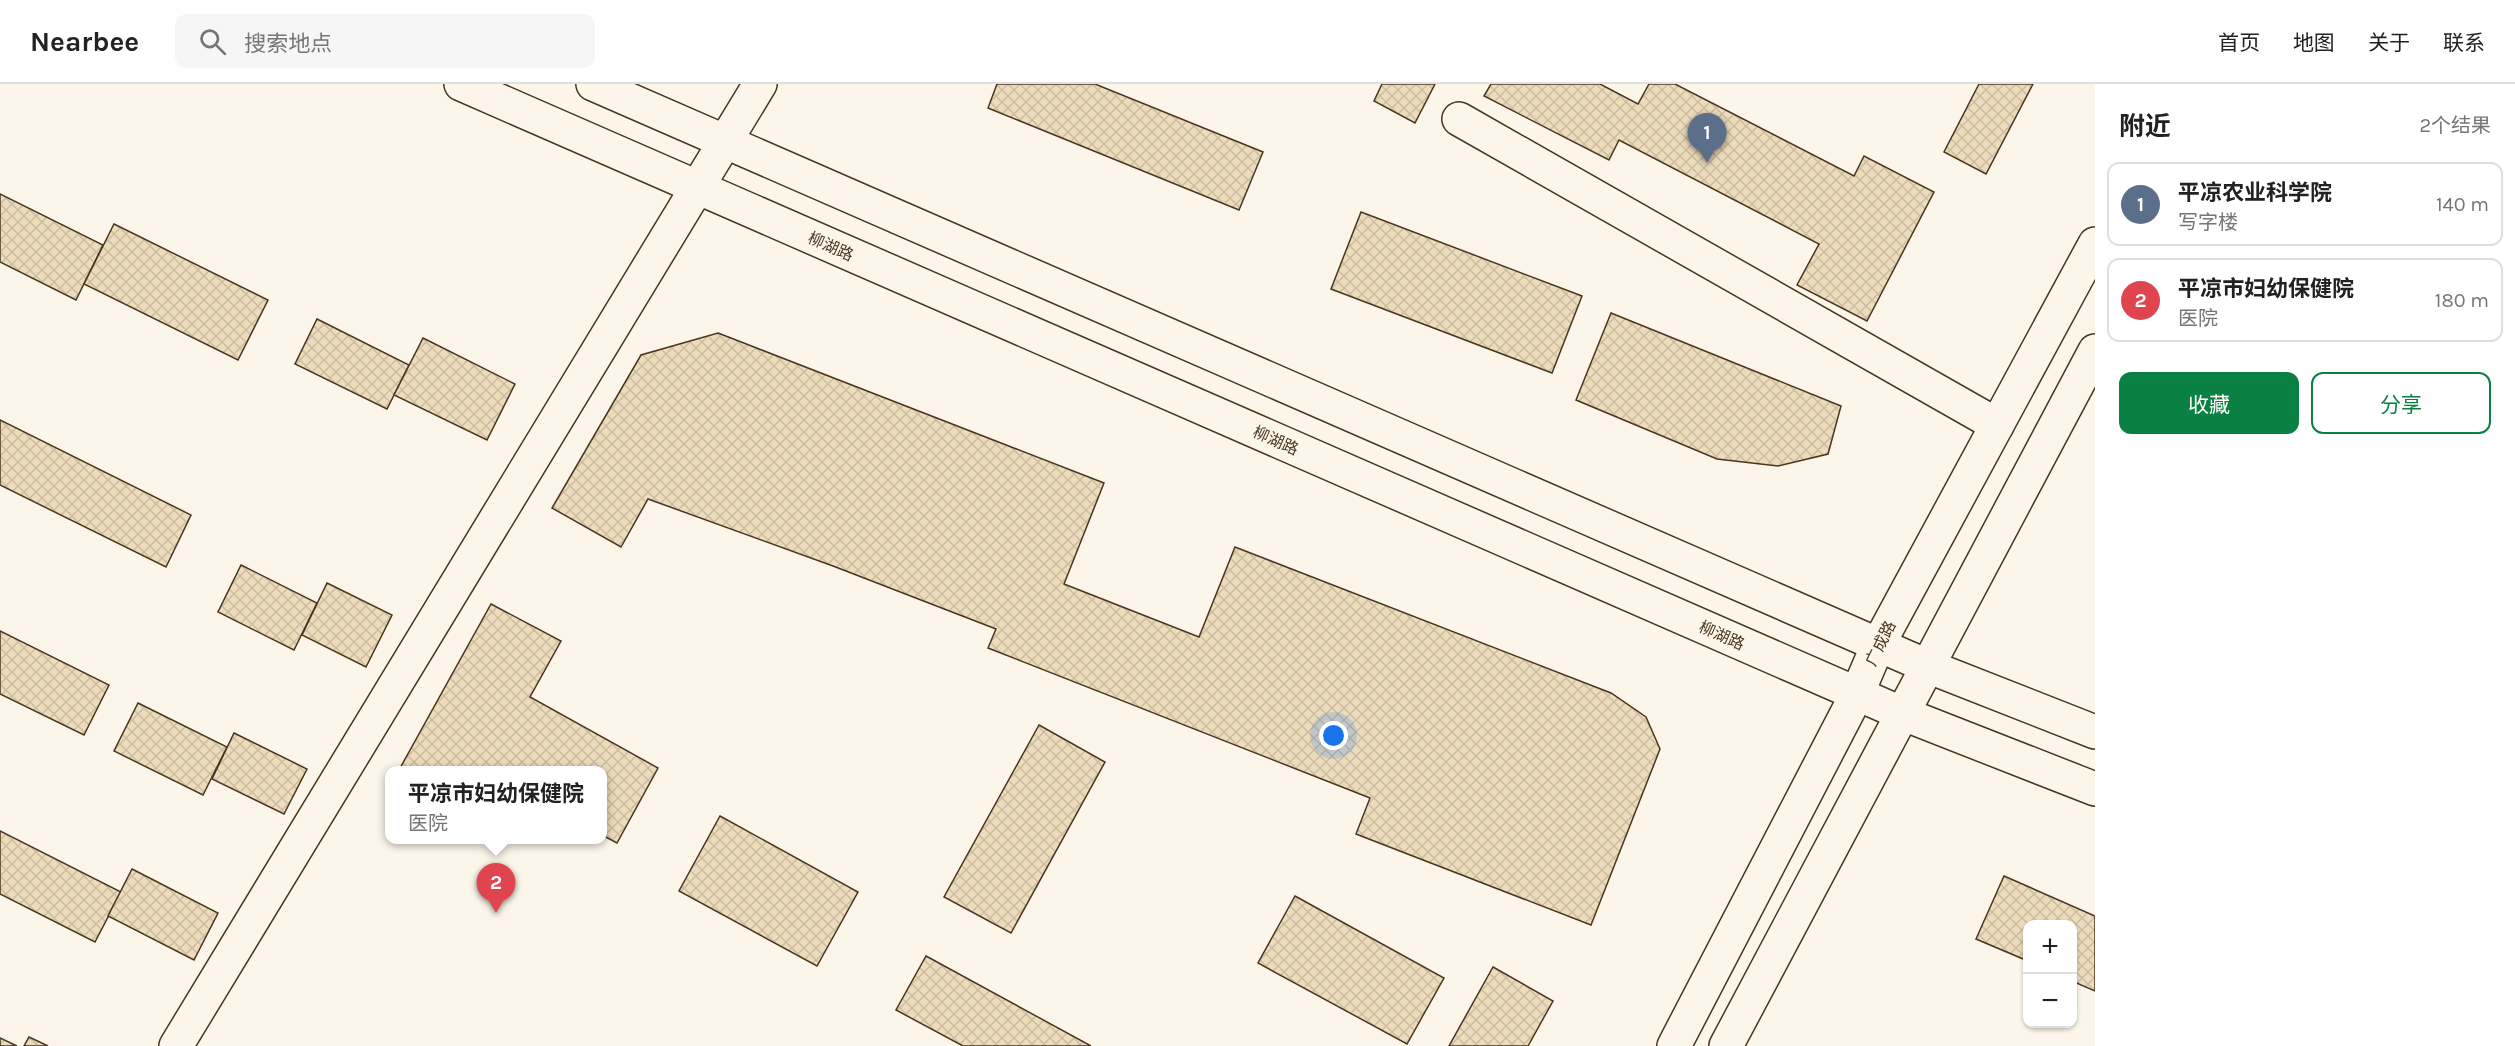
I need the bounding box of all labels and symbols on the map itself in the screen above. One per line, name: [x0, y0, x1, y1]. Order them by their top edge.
pin: 1: [1688, 113, 1726, 163]
street label: 柳湖路: [805, 228, 857, 265]
street label: 柳湖路: [1250, 422, 1302, 459]
street label: 柳湖路: [1696, 617, 1748, 654]
street label: 广成路: [1861, 617, 1900, 669]
your location: [1319, 721, 1348, 750]
pin: 2: [476, 864, 516, 913]

